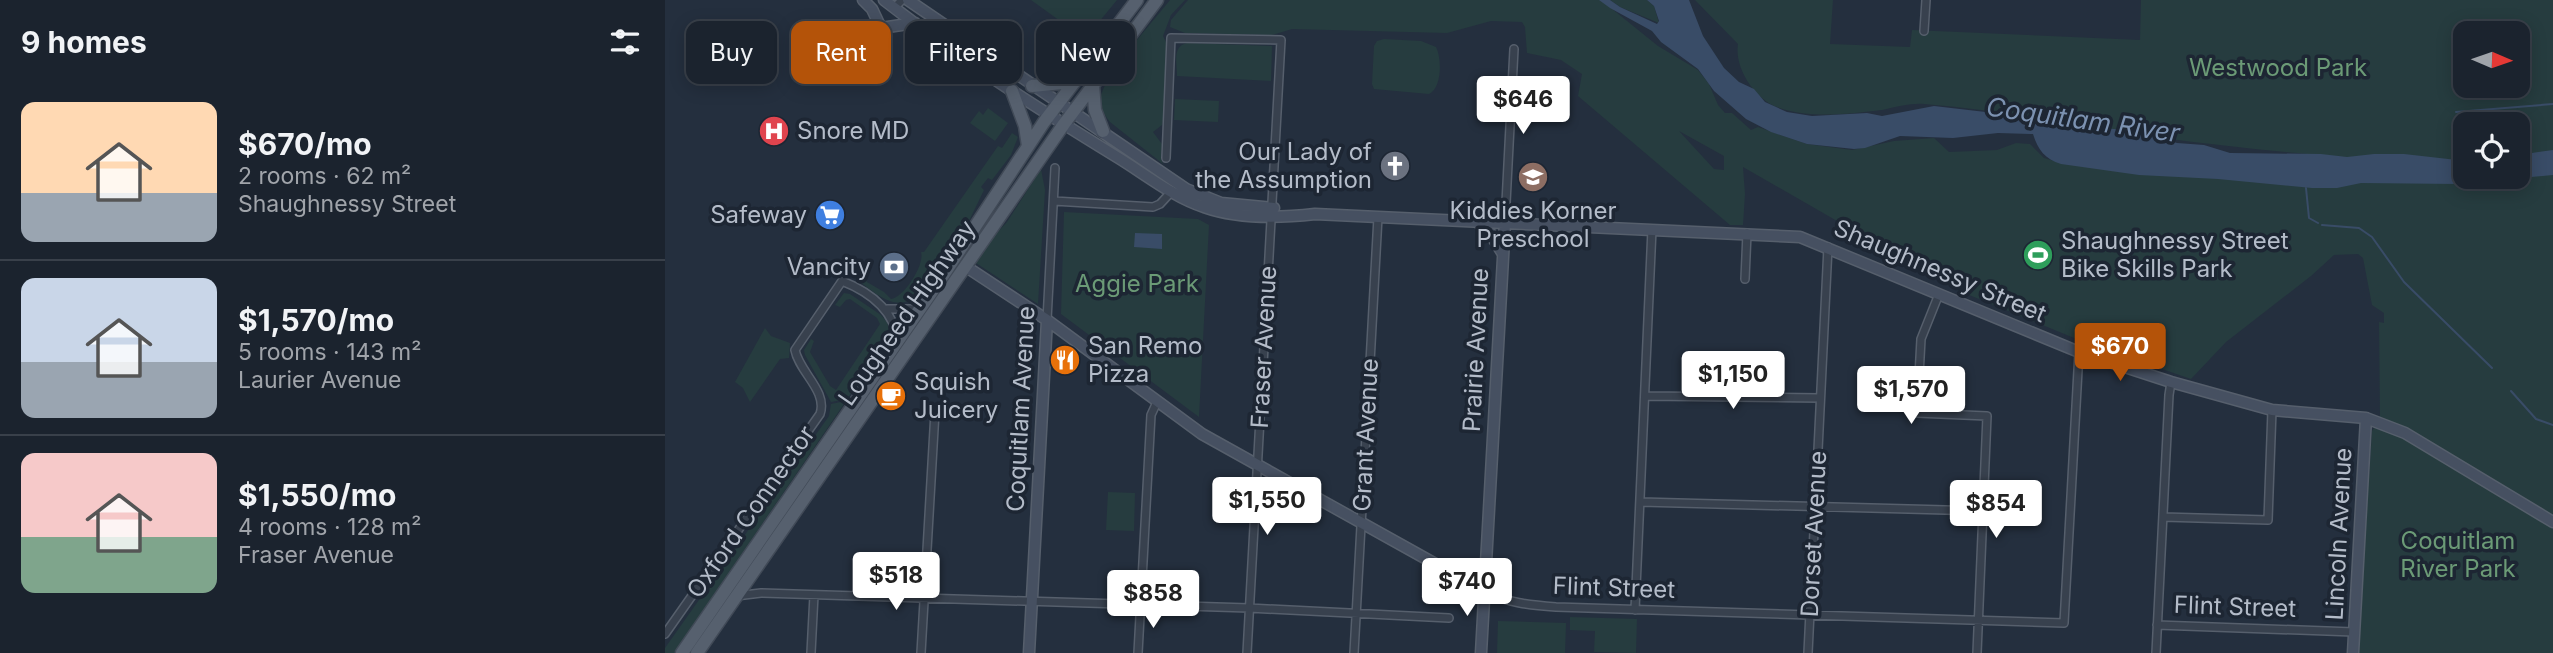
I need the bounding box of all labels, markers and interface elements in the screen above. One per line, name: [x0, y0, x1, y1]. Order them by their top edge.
chip: Buy: [686, 21, 777, 84]
chip: Rent: [791, 21, 891, 84]
chip: Filters: [905, 21, 1022, 84]
chip: New: [1036, 21, 1135, 84]
north arrow: [2453, 21, 2531, 98]
map controls: [2453, 21, 2530, 189]
icon: filters: [606, 23, 644, 61]
text: 9 homes: [21, 24, 147, 60]
park label: Westwood Park: [2189, 53, 2367, 82]
pin: $646: [1482, 76, 1564, 136]
text: $646: [1493, 85, 1553, 113]
water label: Coquitlam River: [1984, 91, 2183, 149]
button: locate: [2453, 112, 2530, 189]
hospital icon: Snore MD: [757, 114, 791, 148]
place label: Snore MD: [797, 116, 909, 145]
text: $670/mo: [238, 126, 372, 162]
icon: home: [77, 130, 161, 214]
place label: Our Lady of the Assumption: [1195, 137, 1372, 194]
church icon: Our Lady of the Assumption: [1378, 149, 1412, 183]
school or university icon: Kiddies Korner Preschool: [1516, 160, 1550, 194]
text: 2 rooms · 62 m²: [238, 162, 411, 190]
text: Shaughnessy Street: [238, 190, 456, 218]
place label: Kiddies Korner Preschool: [1449, 196, 1617, 253]
supermarket icon: Safeway: [813, 198, 847, 232]
place label: Safeway: [710, 200, 807, 229]
street label: Shaughnessy Street: [1830, 213, 2051, 328]
street label: Lougheed Highway: [832, 215, 981, 411]
place label: Shaughnessy Street Bike Skills Park: [2061, 226, 2289, 283]
sports icon: Shaughnessy Street Bike Skills Park: [2021, 238, 2055, 272]
bank icon: Vancity: [877, 250, 911, 284]
place label: Vancity: [787, 252, 871, 281]
street label: Fraser Avenue: [1245, 265, 1282, 429]
street label: Prairie Avenue: [1457, 267, 1494, 433]
park label: Aggie Park: [1075, 269, 1199, 298]
text: $1,570/mo: [238, 302, 394, 338]
street label: Coquitlam Avenue: [1001, 305, 1040, 513]
icon: home: [77, 306, 161, 390]
pin: $670: [2079, 324, 2161, 383]
place label: San Remo Pizza: [1088, 331, 1202, 388]
text: $670: [2091, 332, 2149, 360]
text: 5 rooms · 143 m²: [238, 338, 421, 366]
restaurant icon: San Remo Pizza: [1048, 343, 1082, 377]
pin: $1,150: [1676, 352, 1790, 411]
street label: Grant Avenue: [1347, 358, 1384, 512]
text: $1,150: [1698, 360, 1768, 388]
text: Laurier Avenue: [238, 366, 401, 394]
pin: $1,570: [1854, 366, 1968, 426]
place label: Squish Juicery: [914, 367, 998, 424]
text: $1,570: [1873, 375, 1949, 403]
cafe icon: Squish Juicery: [874, 379, 908, 413]
street label: Oxford Connector: [680, 420, 821, 603]
street label: Lincoln Avenue: [2320, 447, 2358, 621]
street label: Dorset Avenue: [1795, 450, 1832, 618]
text: $1,550/mo: [238, 477, 396, 513]
pin: $1,550: [1210, 477, 1324, 537]
pin: $854: [1955, 480, 2037, 540]
icon: home: [77, 481, 161, 565]
text: $1,550: [1228, 486, 1306, 514]
text: $854: [1966, 489, 2026, 517]
text: 4 rooms · 128 m²: [238, 513, 421, 541]
park label: Coquitlam River Park: [2400, 526, 2516, 583]
text: Fraser Avenue: [238, 541, 394, 569]
pin: $518: [855, 552, 937, 612]
pin: $740: [1426, 558, 1508, 618]
text: $518: [869, 561, 923, 589]
text: $740: [1438, 567, 1496, 595]
pin: $858: [1112, 570, 1194, 630]
street label: Flint Street: [1552, 571, 1676, 604]
text: $858: [1123, 579, 1183, 607]
street label: Flint Street: [2173, 590, 2297, 623]

